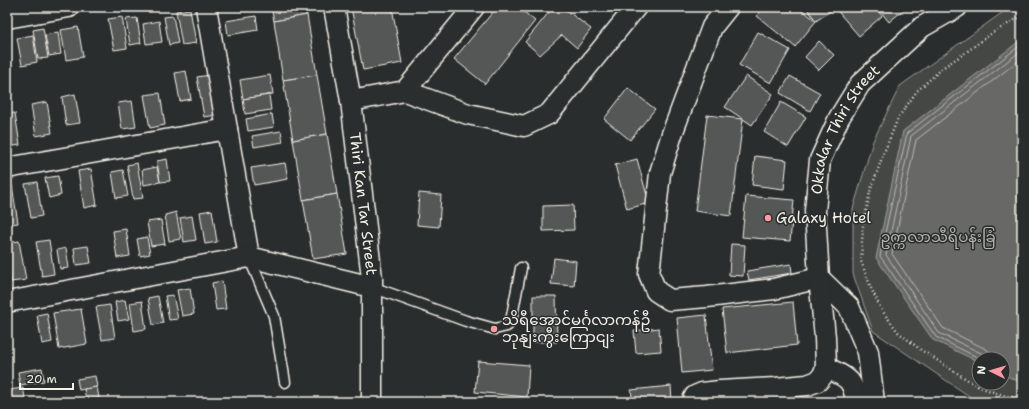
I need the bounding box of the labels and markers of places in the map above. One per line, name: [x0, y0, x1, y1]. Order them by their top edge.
place label: Galaxy Hotel: [776, 208, 871, 228]
marker: Galaxy Hotel: [763, 213, 773, 223]
place label: သိရီအောင်မင်္ဂလာကန်ဦ ဘုနျးကွီးကြောငျး: [502, 310, 650, 349]
marker: သိရီအောင်မင်္ဂလာကန်ဦ ဘုနျးကွီးကြောငျး: [489, 324, 499, 334]

